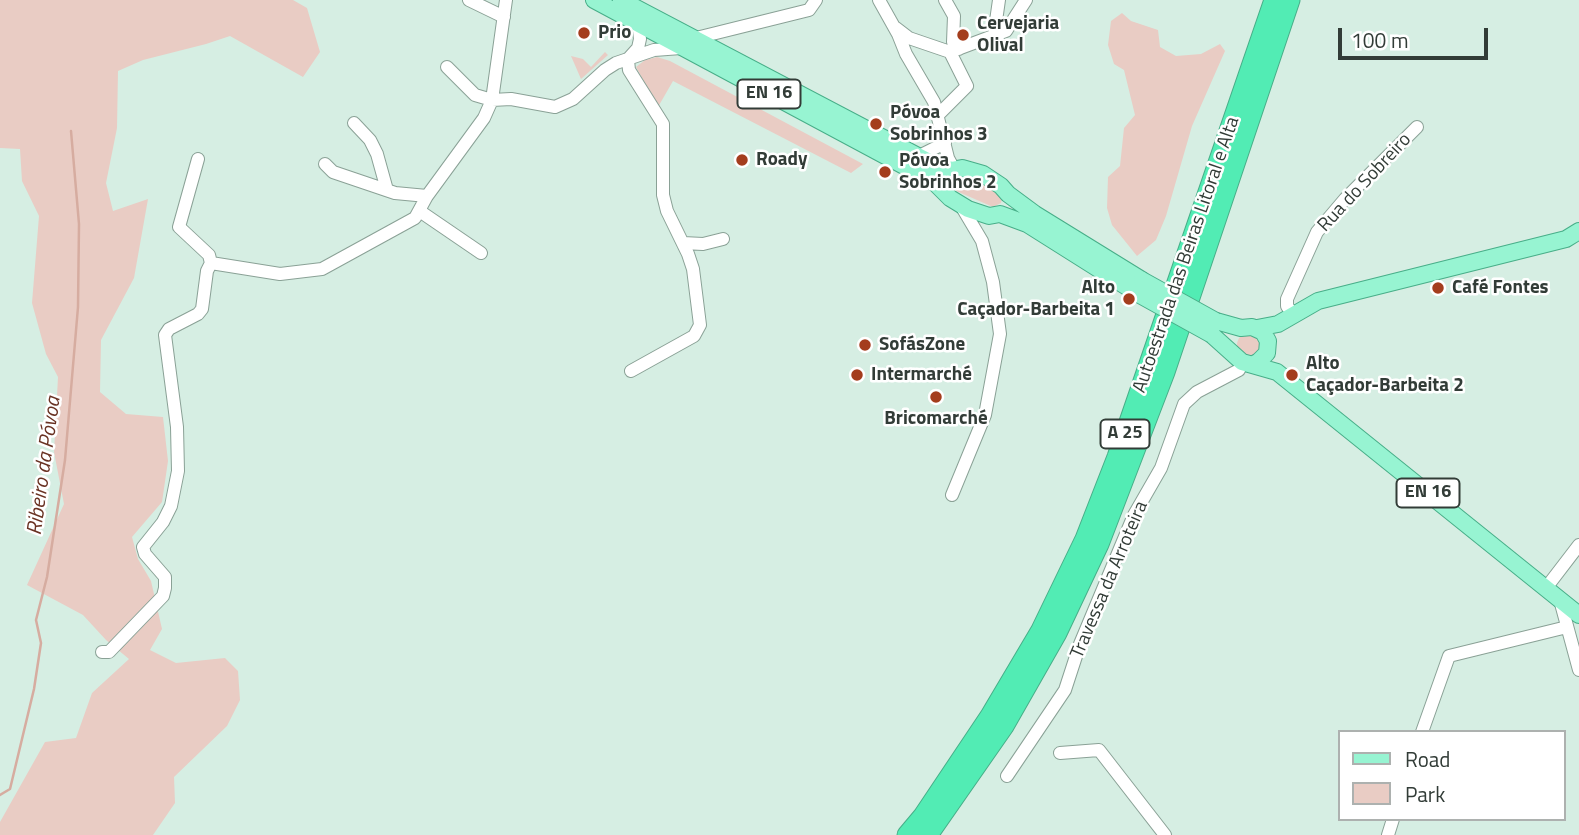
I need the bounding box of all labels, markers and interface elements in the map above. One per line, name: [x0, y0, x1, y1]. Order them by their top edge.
place label: Cervejaria Olival: [977, 13, 1059, 57]
scale bar: [1341, 14, 1492, 58]
place label: Prio: [598, 22, 631, 44]
text: 100 m: [1351, 24, 1408, 56]
marker: Prio: [576, 25, 592, 41]
marker: Cervejaria Olival: [955, 27, 971, 43]
road number: EN 16: [738, 80, 800, 108]
place label: Póvoa Sobrinhos 3: [890, 102, 988, 146]
street label: Autoestrada das Beiras Litoral e Alta: [1129, 114, 1245, 396]
marker: Póvoa Sobrinhos 3: [868, 116, 884, 132]
street label: Rua do Sobreiro: [1313, 129, 1417, 237]
place label: Roady: [756, 149, 807, 171]
place label: Póvoa Sobrinhos 2: [899, 150, 997, 194]
marker: Roady: [734, 152, 750, 168]
marker: Póvoa Sobrinhos 2: [877, 164, 893, 180]
place label: Alto Caçador-Barbeita 1: [957, 277, 1115, 321]
place label: Café Fontes: [1452, 277, 1549, 299]
marker: Café Fontes: [1430, 280, 1446, 296]
marker: Alto Caçador-Barbeita 1: [1121, 291, 1137, 307]
place label: SofásZone: [879, 334, 965, 356]
marker: SofásZone: [857, 337, 873, 353]
place label: Alto Caçador-Barbeita 2: [1306, 353, 1464, 397]
place label: Intermarché: [871, 364, 972, 386]
marker: Intermarché: [849, 367, 865, 383]
marker: Alto Caçador-Barbeita 2: [1284, 367, 1300, 383]
marker: Bricomarché: [928, 389, 944, 405]
water label: Ribeiro da Póvoa: [23, 395, 67, 537]
place label: Bricomarché: [884, 408, 988, 430]
road number: A 25: [1100, 420, 1150, 448]
road number: EN 16: [1396, 478, 1460, 508]
street label: Travessa da Arroteira: [1067, 498, 1153, 662]
legend: [1338, 730, 1565, 821]
text: Road: [1405, 743, 1450, 775]
text: Park: [1405, 778, 1445, 810]

